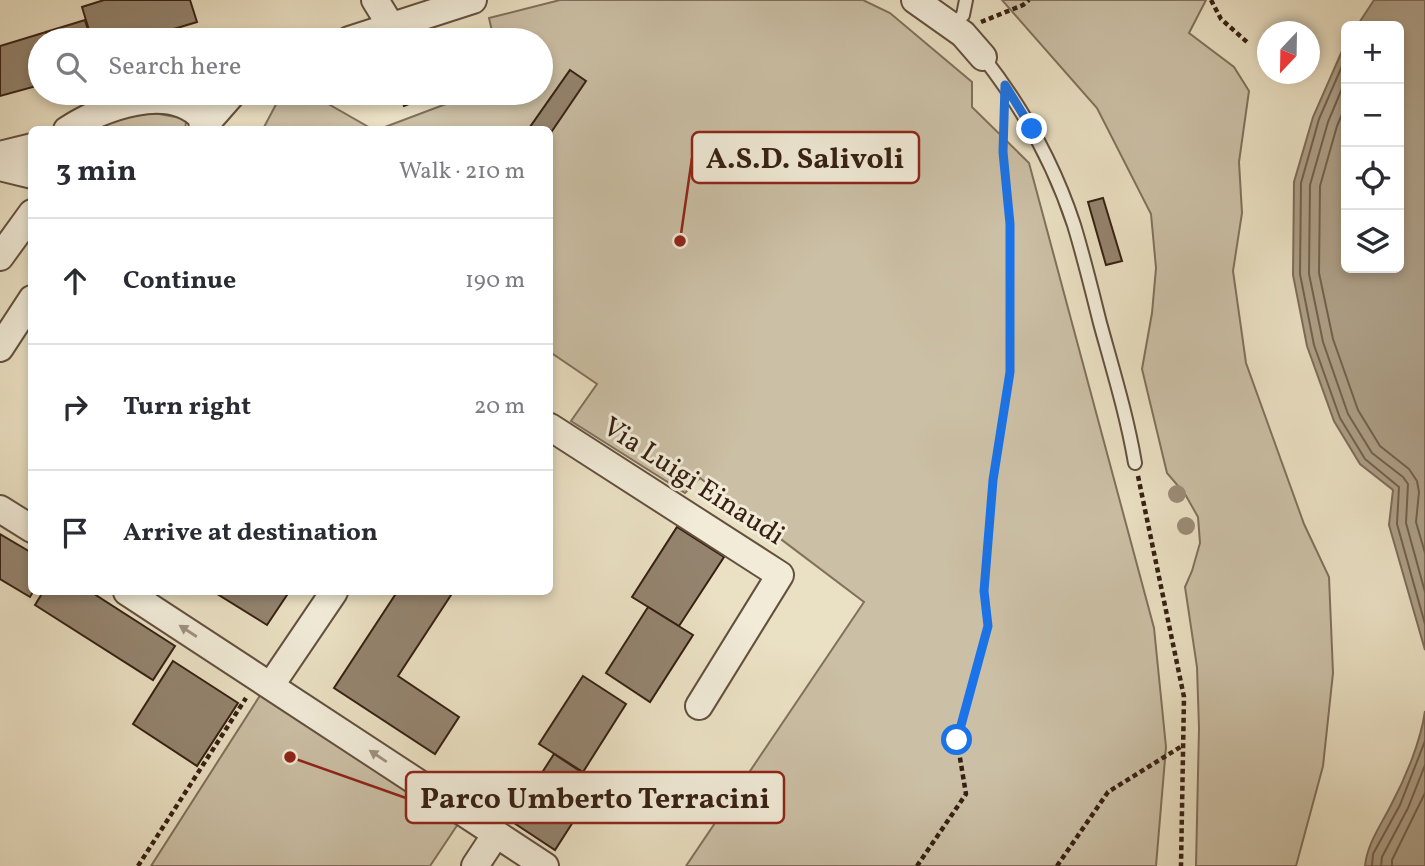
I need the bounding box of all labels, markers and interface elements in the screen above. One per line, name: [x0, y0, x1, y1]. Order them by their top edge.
north arrow: [1257, 21, 1320, 84]
map controls: [1341, 21, 1404, 273]
button: +: [1341, 21, 1404, 84]
search box: [28, 28, 553, 105]
icon: search: [52, 48, 90, 86]
text: Search here: [108, 49, 241, 85]
button: −: [1341, 84, 1404, 147]
route end: [1016, 113, 1047, 144]
callout: A.S.D. Salivoli: [692, 132, 919, 183]
text: A.S.D. Salivoli: [706, 139, 904, 181]
button: locate: [1341, 147, 1404, 210]
text: 3 min: [56, 151, 137, 193]
text: Walk · 210 m: [399, 156, 525, 188]
button: layers: [1341, 210, 1404, 273]
icon: ahead: [56, 262, 94, 300]
text: Continue: [123, 263, 236, 299]
text: 190 m: [465, 265, 525, 297]
icon: right: [56, 388, 94, 426]
text: Turn right: [123, 389, 251, 425]
text: 20 m: [474, 391, 525, 423]
street label: Via Luigi Einaudi: [594, 408, 792, 556]
icon: arrive: [56, 514, 94, 552]
text: Arrive at destination: [123, 515, 378, 551]
one-way arrow: [178, 624, 197, 637]
route start: [941, 724, 972, 755]
one-way arrow: [368, 750, 387, 763]
callout: Parco Umberto Terracini: [406, 772, 784, 823]
text: Parco Umberto Terracini: [420, 779, 770, 821]

